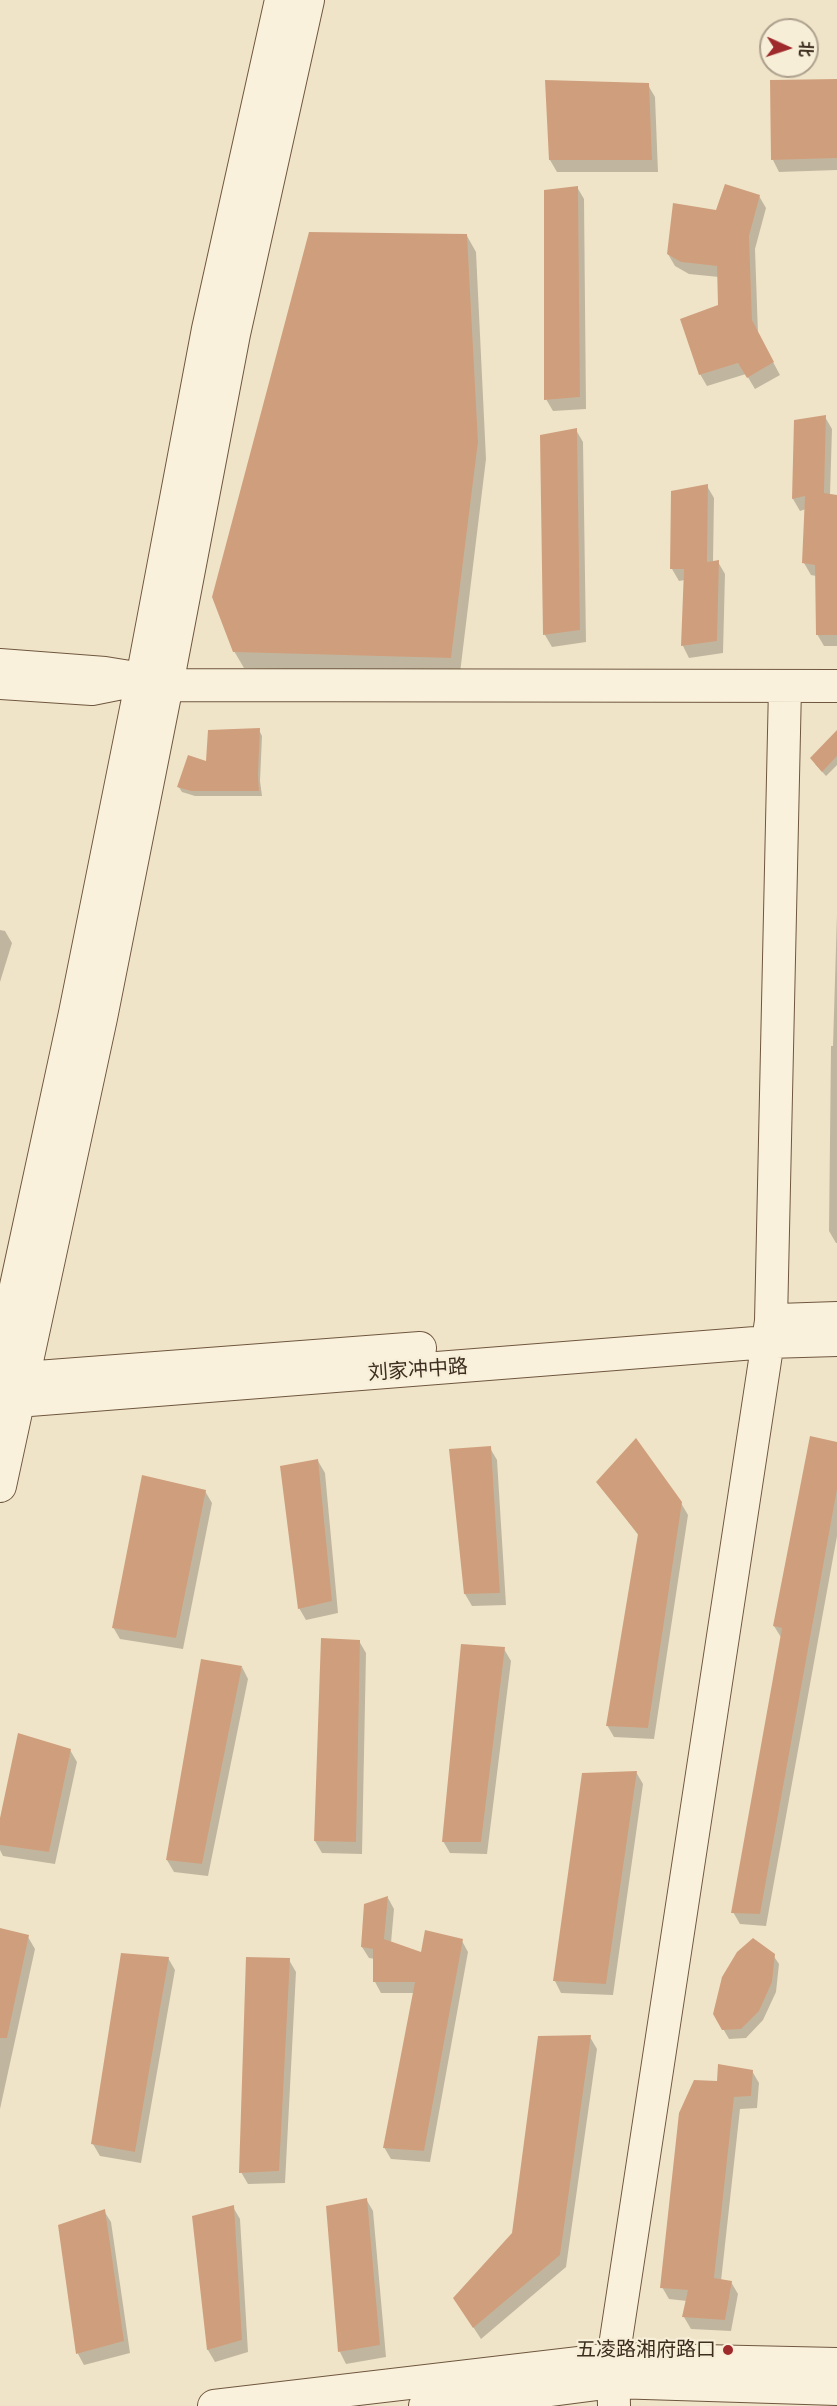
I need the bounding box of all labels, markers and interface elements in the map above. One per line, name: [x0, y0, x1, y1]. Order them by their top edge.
north arrow: [759, 18, 819, 78]
text: 北: [797, 40, 814, 57]
street label: 刘家冲中路: [367, 1355, 469, 1385]
place label: 五凌路湘府路口: [576, 2338, 716, 2362]
marker: 五凌路湘府路口: [721, 2343, 735, 2357]

